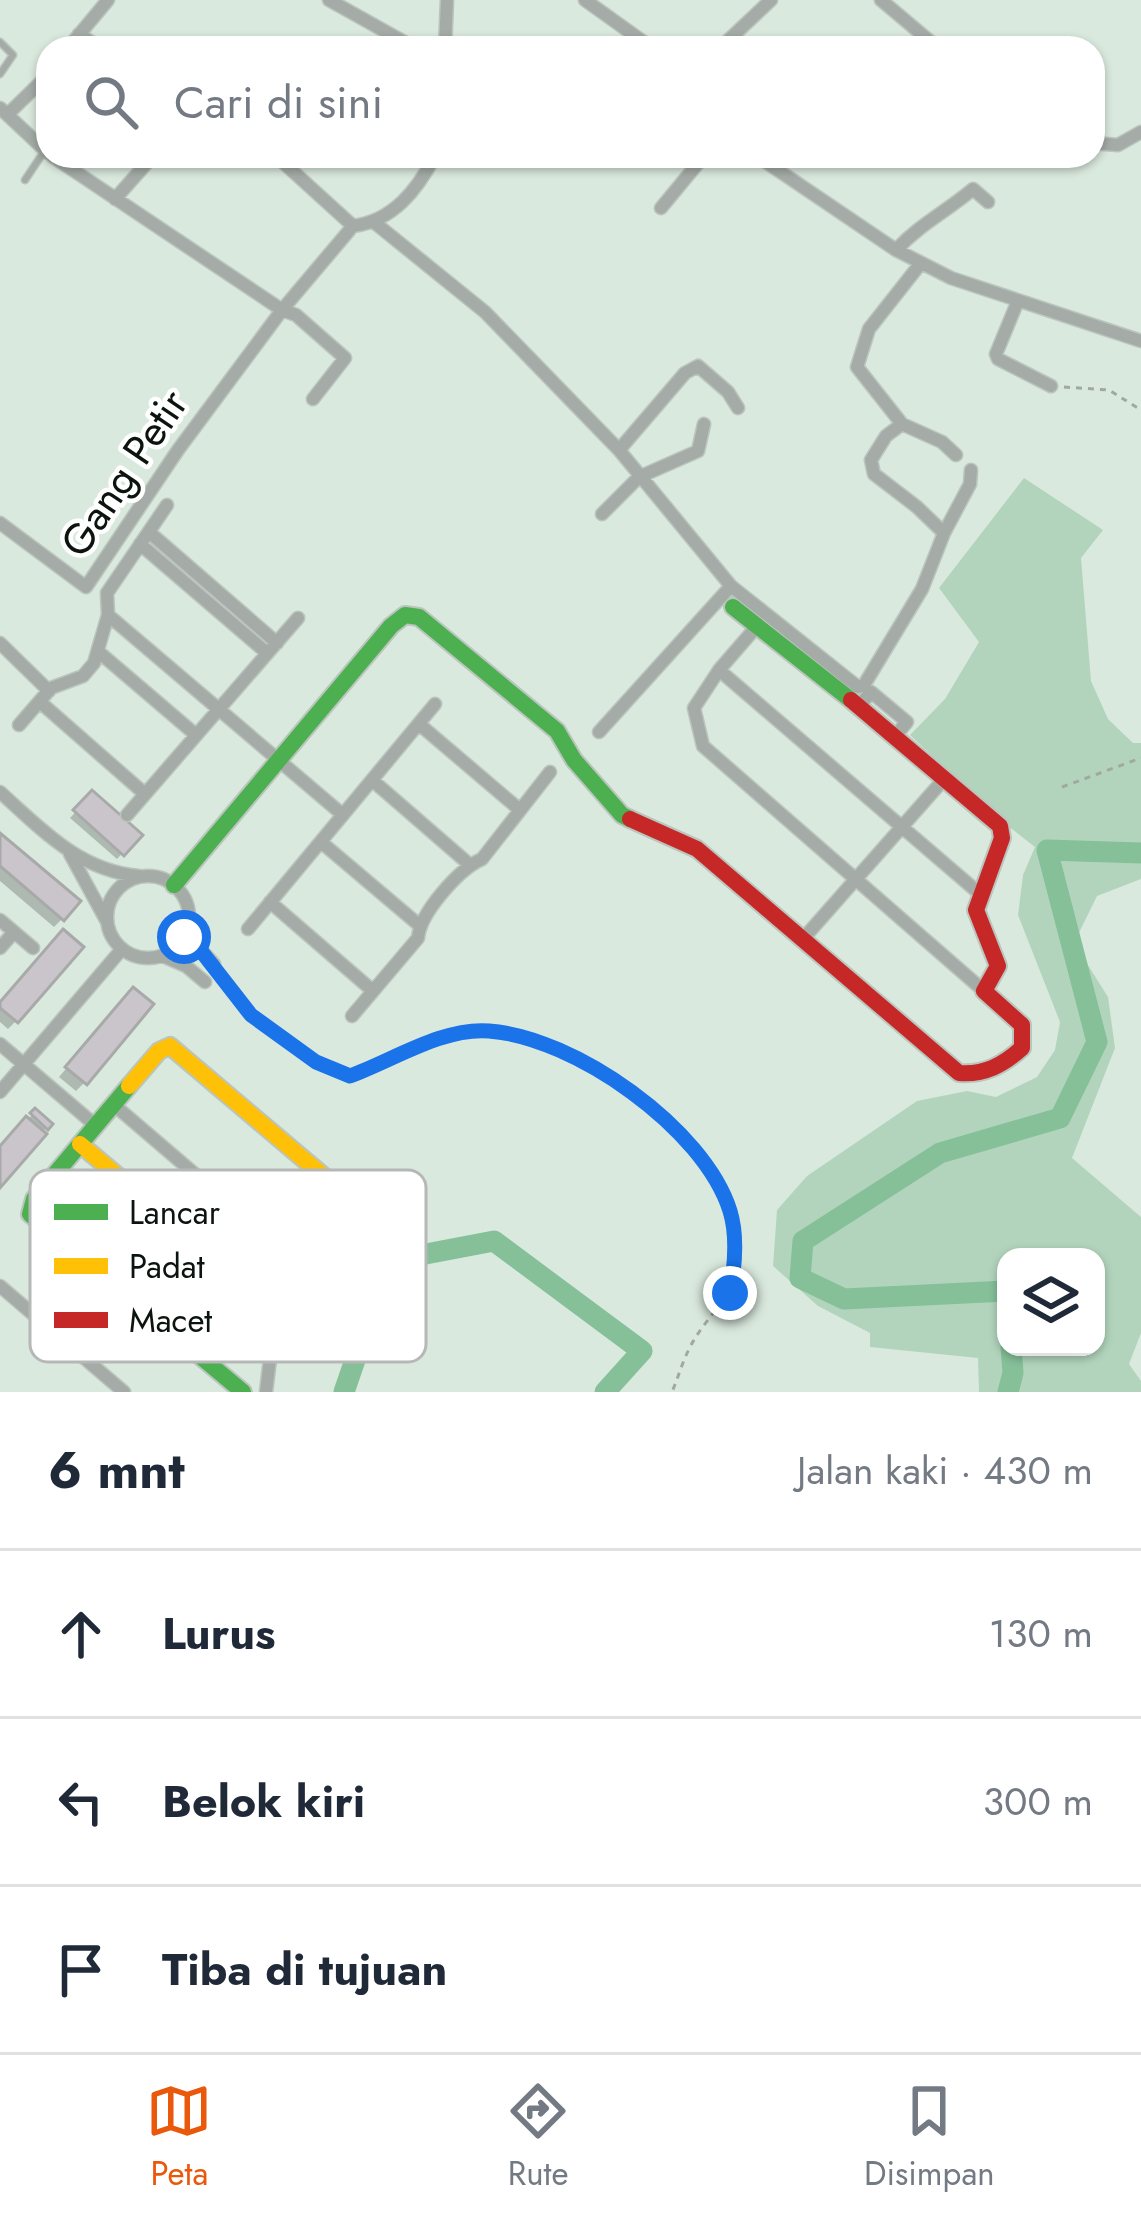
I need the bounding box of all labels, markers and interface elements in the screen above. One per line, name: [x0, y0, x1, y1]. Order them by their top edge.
search box: [36, 36, 1105, 168]
icon: search: [78, 69, 144, 135]
text: Cari di sini: [174, 70, 383, 135]
street label: Gang Petir: [46, 377, 203, 569]
route start: [157, 910, 211, 964]
legend: [30, 1170, 426, 1362]
text: Lancar: [129, 1189, 221, 1236]
text: Padat: [129, 1243, 205, 1290]
map controls: [997, 1248, 1105, 1356]
button: layers: [997, 1248, 1105, 1356]
route end: [703, 1266, 757, 1320]
text: Macet: [129, 1297, 212, 1344]
text: 6 mnt: [48, 1433, 185, 1507]
text: Jalan kaki · 430 m: [797, 1442, 1093, 1499]
icon: ahead: [48, 1601, 114, 1667]
text: Lurus: [162, 1601, 276, 1666]
text: 130 m: [989, 1605, 1093, 1662]
icon: left: [48, 1769, 114, 1835]
text: Belok kiri: [162, 1769, 365, 1834]
text: 300 m: [983, 1773, 1093, 1830]
icon: arrive: [48, 1937, 114, 2003]
text: Tiba di tujuan: [162, 1937, 447, 2002]
tab: Peta: [146, 2078, 212, 2197]
tab: Rute: [505, 2078, 571, 2197]
tab: Disimpan: [864, 2078, 995, 2197]

